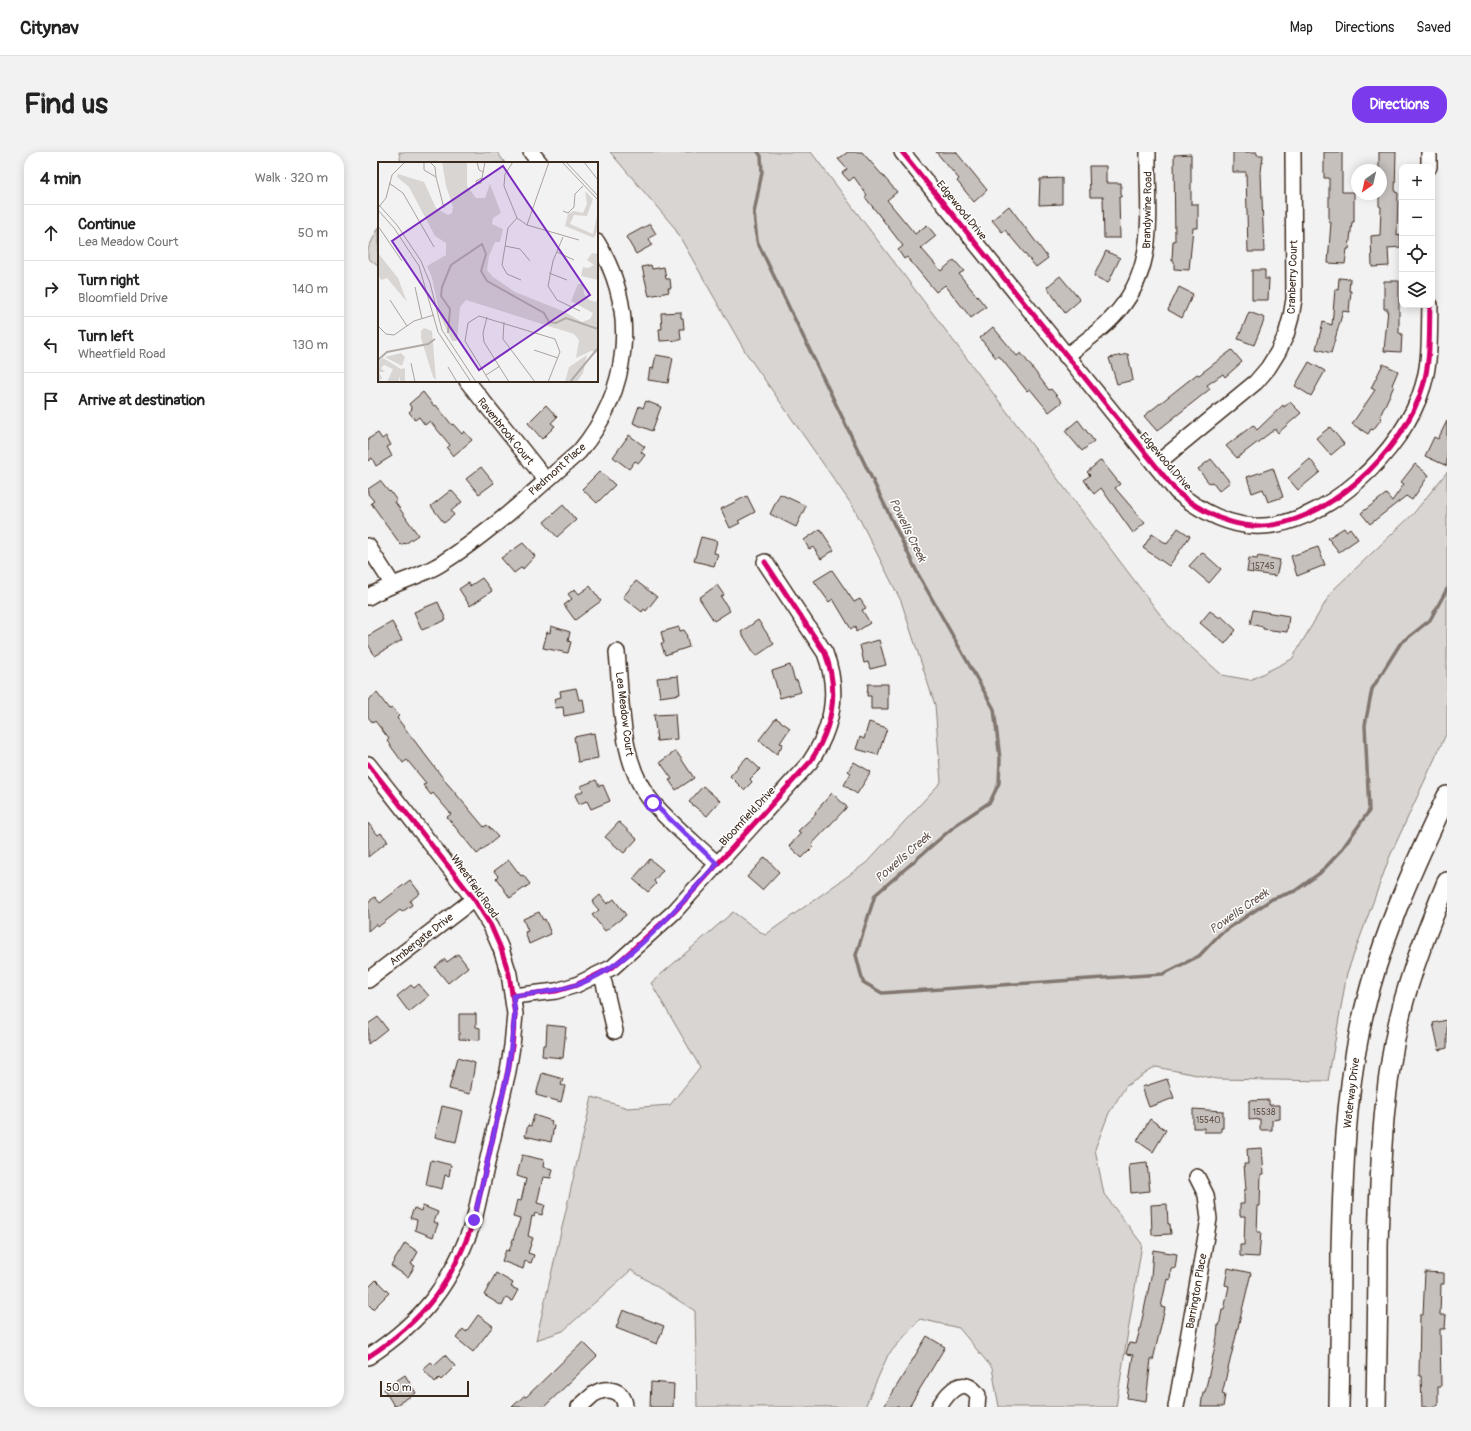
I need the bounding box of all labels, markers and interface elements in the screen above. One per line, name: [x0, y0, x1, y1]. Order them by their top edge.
text: Citynav: [20, 16, 79, 40]
text: Map: [1290, 19, 1313, 36]
text: Directions: [1335, 19, 1394, 36]
text: Saved: [1416, 19, 1451, 36]
button: Directions: [1352, 86, 1447, 123]
text: Find us: [24, 87, 108, 122]
inset map: [378, 162, 598, 382]
north arrow: [1351, 164, 1387, 200]
map controls: [1399, 164, 1435, 308]
button: +: [1399, 164, 1435, 200]
text: 4 min: [40, 168, 81, 189]
text: Walk · 320 m: [255, 170, 328, 186]
street label: Brandywine Road: [1140, 171, 1155, 249]
street label: Edgewood Drive: [934, 178, 990, 243]
button: −: [1399, 200, 1435, 236]
text: Continue: [78, 215, 136, 234]
icon: ahead: [40, 222, 62, 244]
text: 50 m: [298, 225, 328, 241]
text: Lea Meadow Court: [78, 234, 178, 250]
button: locate: [1399, 236, 1435, 272]
street label: Cranberry Court: [1285, 239, 1300, 314]
text: Turn right: [78, 271, 139, 290]
button: layers: [1399, 272, 1435, 308]
icon: right: [40, 278, 62, 300]
text: 140 m: [292, 281, 328, 297]
text: Bloomfield Drive: [78, 290, 168, 306]
text: Turn left: [78, 327, 134, 346]
icon: left: [40, 334, 62, 356]
text: 130 m: [292, 337, 328, 353]
text: Wheatfield Road: [78, 346, 166, 362]
icon: arrive: [40, 390, 62, 412]
text: Arrive at destination: [78, 391, 205, 410]
street label: Ravenbrook Court: [475, 395, 537, 468]
street label: Edgewood Drive: [1137, 430, 1195, 493]
street label: Piedmont Place: [526, 440, 589, 498]
water label: Powells Creek: [886, 496, 930, 565]
house number: 15745: [1251, 561, 1275, 572]
street label: Lea Meadow Court: [613, 671, 636, 758]
street label: Bloomfield Drive: [717, 784, 778, 849]
route start: [644, 794, 662, 812]
water label: Powells Creek: [872, 828, 935, 886]
street label: Wheatfield Road: [448, 852, 501, 920]
water label: Powells Creek: [1207, 885, 1273, 937]
street label: Ambergate Drive: [387, 910, 456, 968]
street label: Waterway Drive: [1341, 1056, 1362, 1129]
house number: 15538: [1253, 1107, 1276, 1118]
house number: 15540: [1196, 1115, 1220, 1126]
route end: [465, 1211, 483, 1229]
street label: Barrington Place: [1183, 1252, 1210, 1330]
scale bar: [380, 1379, 469, 1398]
text: 50 m: [386, 1381, 412, 1394]

